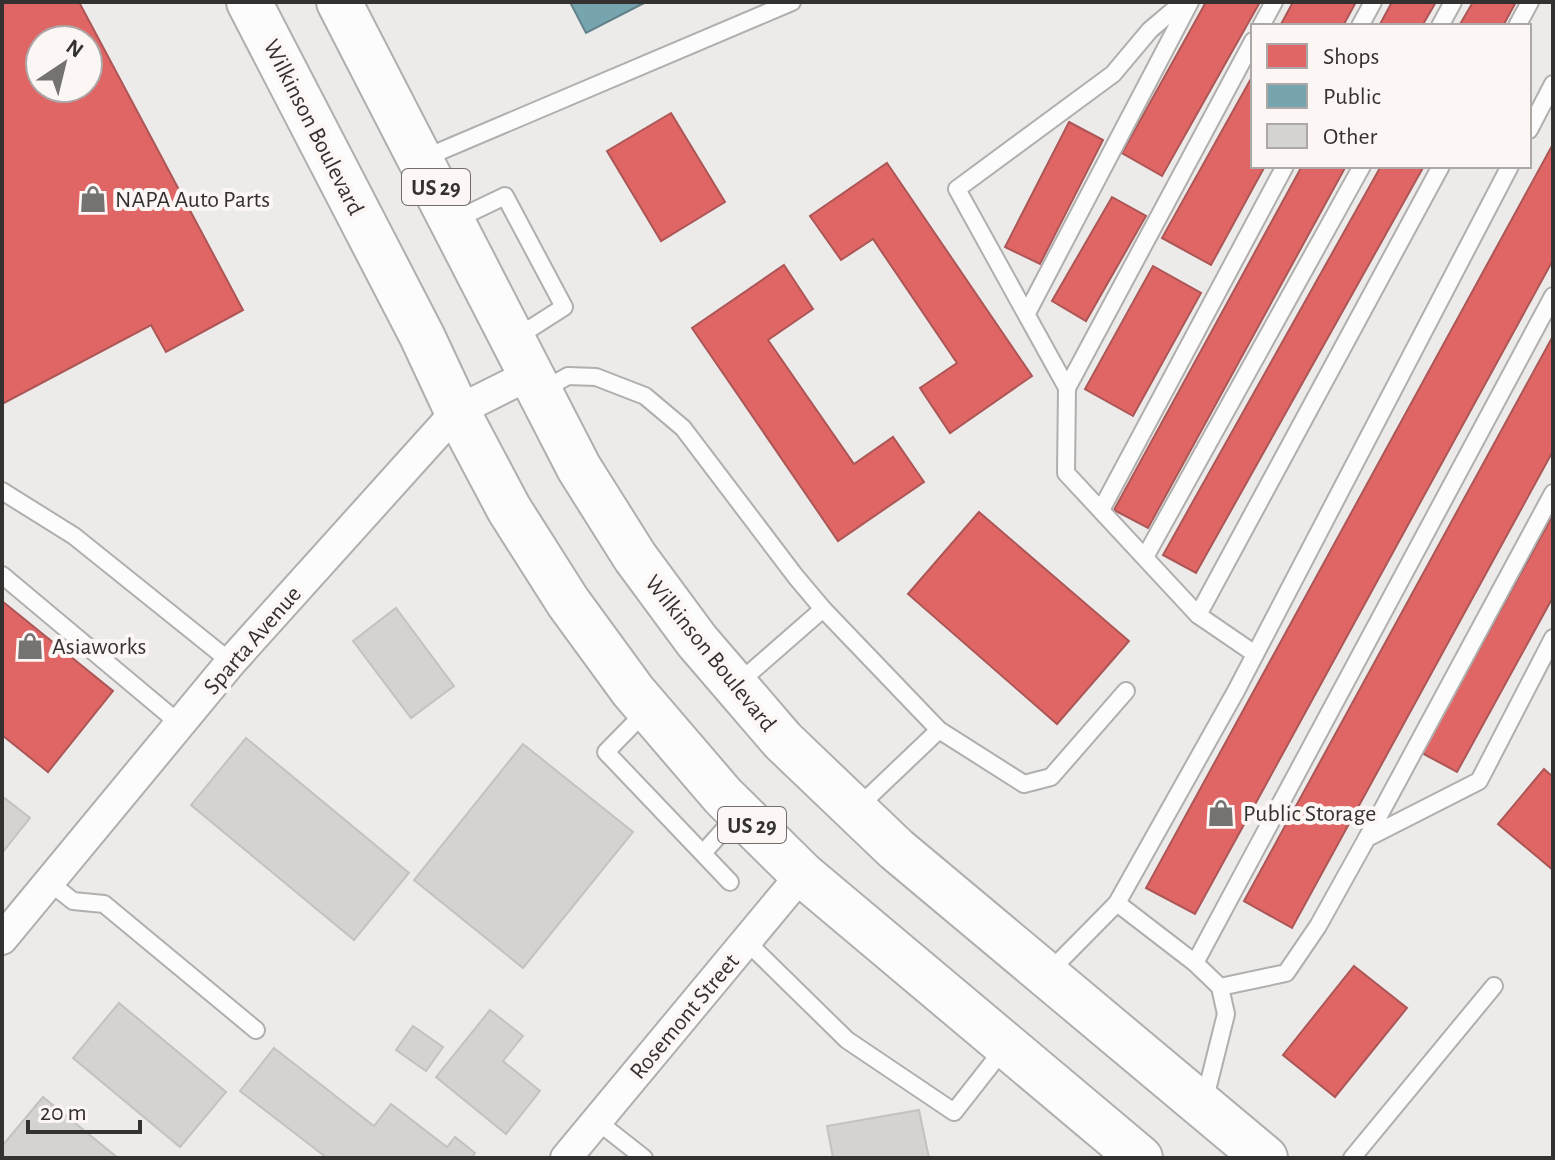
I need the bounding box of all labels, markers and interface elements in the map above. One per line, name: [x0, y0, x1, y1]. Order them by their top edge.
north arrow: [24, 24, 104, 104]
legend: [1251, 24, 1531, 168]
text: N: [62, 35, 87, 62]
street label: Wilkinson Boulevard: [258, 36, 368, 219]
text: Shops: [1323, 45, 1379, 69]
text: Public: [1323, 85, 1381, 109]
text: Other: [1323, 125, 1377, 149]
road number: US 29: [402, 169, 470, 205]
shop icon: NAPA Auto Parts: [78, 184, 108, 214]
place label: NAPA Auto Parts: [115, 188, 270, 212]
street label: Wilkinson Boulevard: [640, 571, 780, 736]
street label: Sparta Avenue: [199, 582, 306, 699]
shop icon: Asiaworks: [15, 631, 45, 661]
place label: Asiaworks: [52, 635, 146, 659]
shop icon: Public Storage: [1206, 798, 1236, 828]
place label: Public Storage: [1243, 802, 1376, 826]
road number: US 29: [718, 807, 786, 843]
street label: Rosemont Street: [626, 949, 744, 1084]
scale bar: [28, 1084, 140, 1134]
text: 20 m: [40, 1101, 87, 1125]

